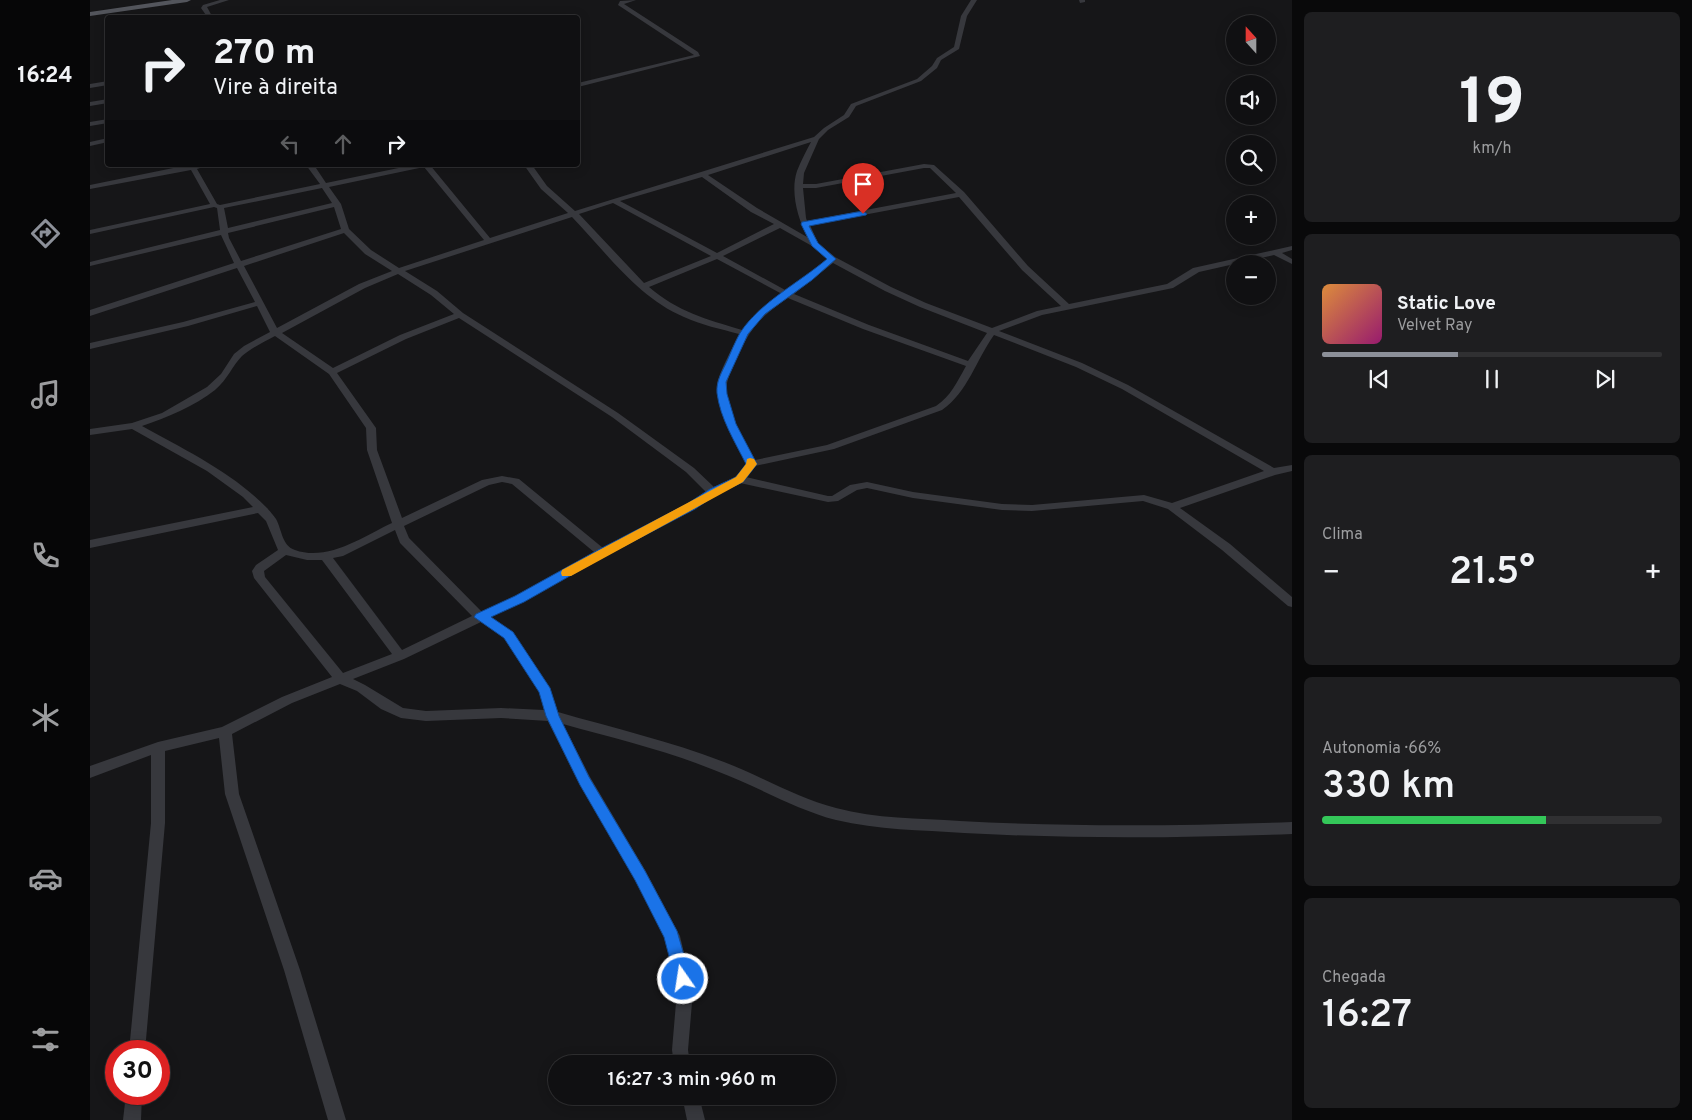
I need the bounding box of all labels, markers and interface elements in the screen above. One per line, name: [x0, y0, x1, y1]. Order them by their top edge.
north arrow: [1226, 15, 1276, 65]
map controls: [1226, 15, 1276, 305]
text: 270 m: [213, 32, 315, 76]
icon: right: [130, 35, 195, 100]
text: 16:24: [17, 63, 73, 90]
text: 19: [1459, 65, 1525, 147]
text: Vire à direita: [213, 75, 338, 102]
button: sound: [1226, 75, 1276, 125]
icon: left: [276, 130, 304, 158]
icon: ahead: [329, 130, 357, 158]
icon: right: [382, 130, 410, 158]
button: search: [1226, 135, 1276, 185]
text: km/h: [1473, 139, 1511, 159]
pin: [842, 163, 884, 214]
icon: arrive: [849, 170, 877, 198]
button: +: [1226, 195, 1276, 245]
icon: directions: [28, 216, 63, 251]
button: −: [1226, 255, 1276, 305]
text: Static Love: [1397, 292, 1496, 316]
text: Velvet Ray: [1397, 316, 1472, 336]
icon: previous: [1365, 365, 1393, 393]
icon: pause: [1478, 365, 1506, 393]
icon: next: [1591, 365, 1619, 393]
icon: music: [28, 377, 63, 412]
text: Clima: [1322, 525, 1363, 545]
icon: phone: [28, 538, 63, 573]
text: 21.5°: [1449, 549, 1535, 598]
text: −: [1322, 556, 1340, 592]
text: +: [1644, 556, 1662, 592]
icon: climate: [28, 700, 63, 735]
text: Autonomia · 66%: [1322, 739, 1441, 759]
text: 330 km: [1322, 763, 1455, 812]
icon: car: [28, 861, 63, 896]
position arrow: [656, 952, 708, 1004]
text: Chegada: [1322, 968, 1386, 988]
text: 16:27: [1322, 992, 1412, 1041]
icon: filters: [28, 1022, 63, 1057]
speed limit sign: 30: [105, 1040, 170, 1105]
text: 16:27 · 3 min · 960 m: [608, 1068, 776, 1092]

